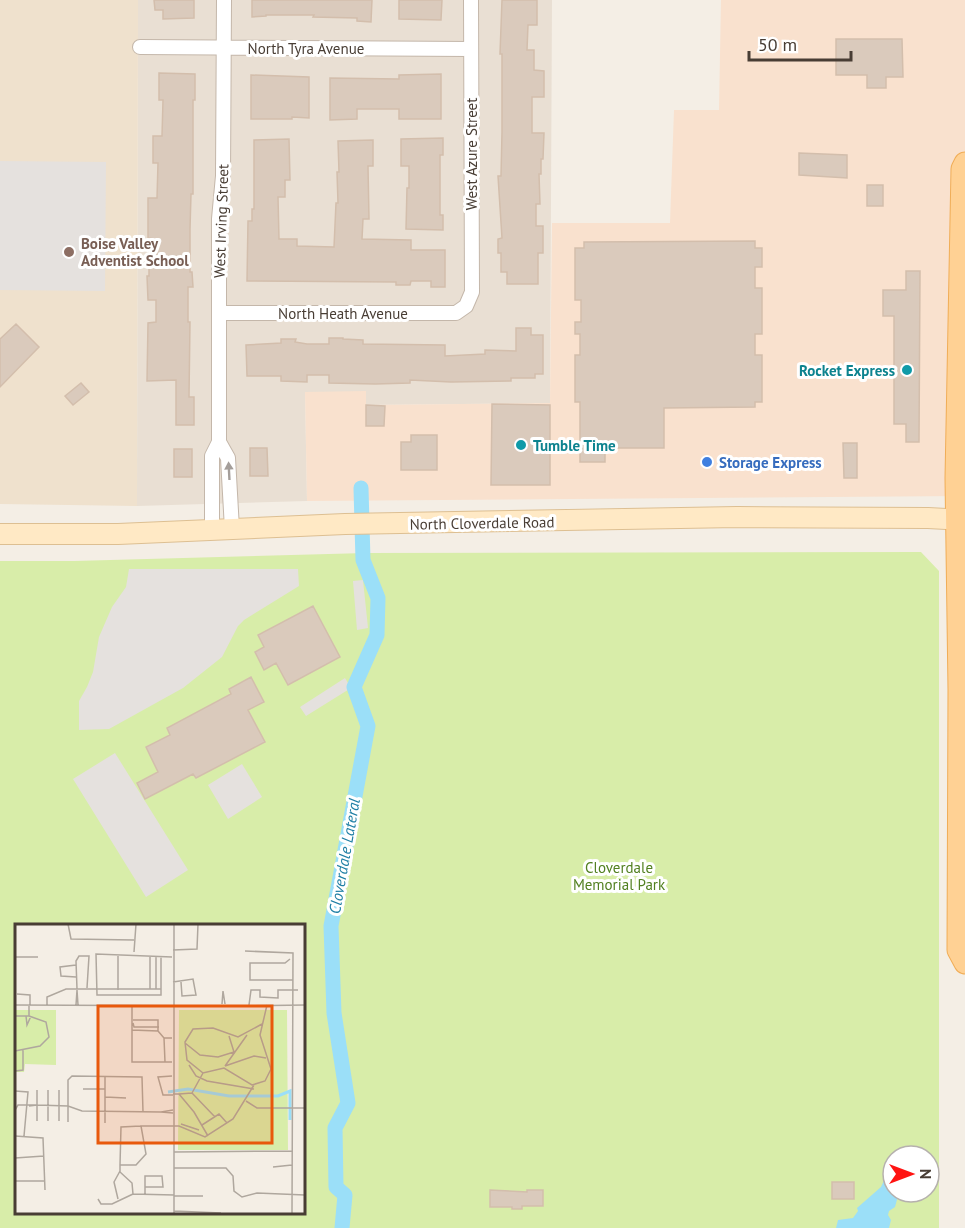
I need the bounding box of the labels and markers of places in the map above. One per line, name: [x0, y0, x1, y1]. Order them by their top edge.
place label: Boise Valley Adventist School: [81, 234, 189, 270]
marker: Boise Valley Adventist School: [62, 245, 76, 259]
place label: Rocket Express: [799, 361, 895, 380]
marker: Rocket Express: [900, 363, 914, 377]
place label: Tumble Time: [533, 436, 616, 455]
marker: Tumble Time: [514, 438, 528, 452]
place label: Storage Express: [719, 453, 822, 472]
marker: Storage Express: [700, 455, 714, 469]

